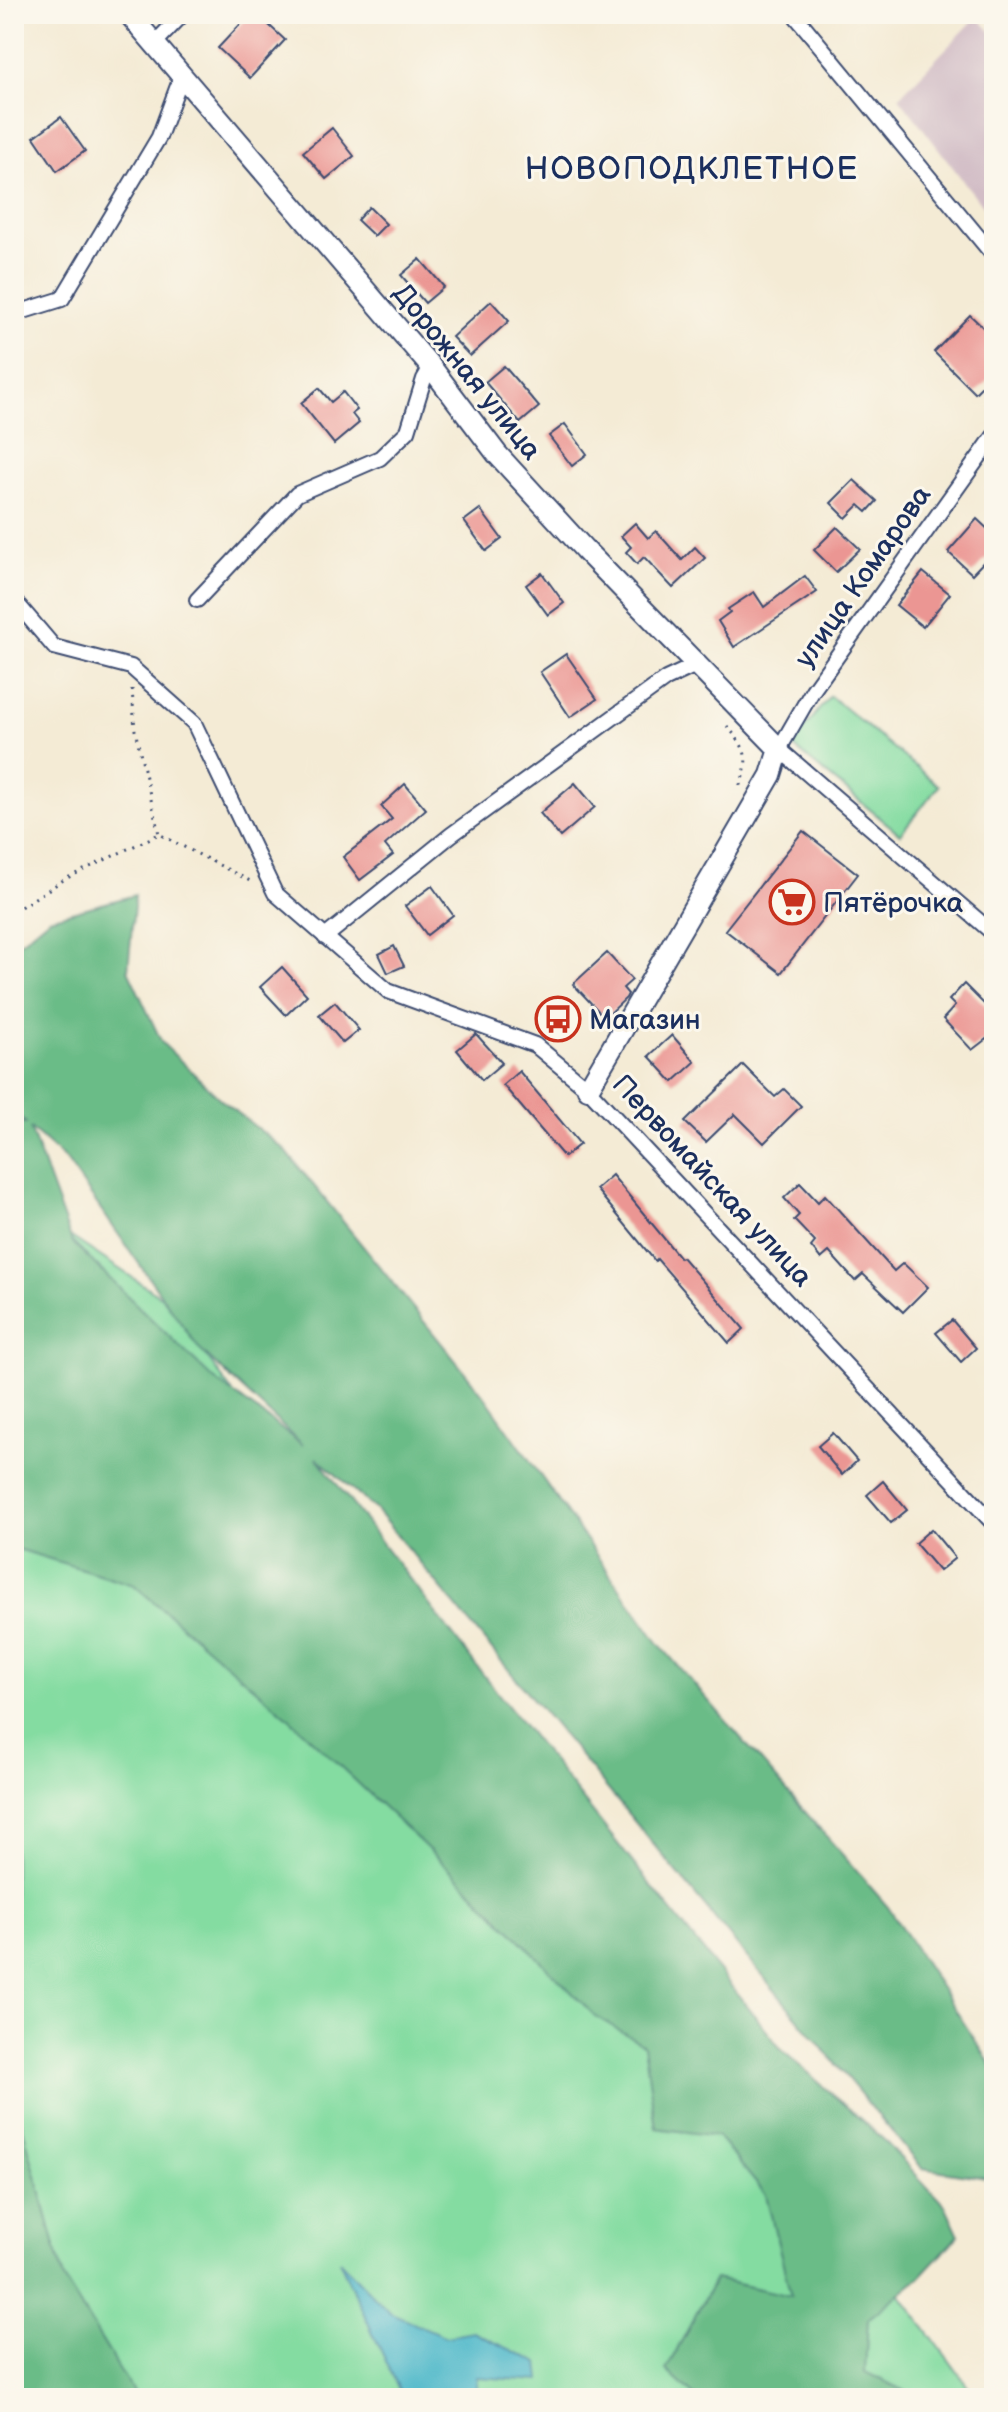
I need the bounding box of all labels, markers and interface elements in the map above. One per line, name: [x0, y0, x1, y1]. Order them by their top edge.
district label: НОВОПОДКЛЕТНОЕ: [525, 150, 859, 189]
street label: Дорожная улица: [386, 277, 548, 467]
street label: улица Комарова: [788, 479, 938, 674]
supermarket icon: Пятёрочка: [768, 878, 816, 926]
place label: Пятёрочка: [823, 887, 964, 920]
bus stop icon: Магазин: [534, 995, 582, 1043]
place label: Магазин: [589, 1004, 701, 1037]
street label: Первомайская улица: [605, 1068, 819, 1294]

